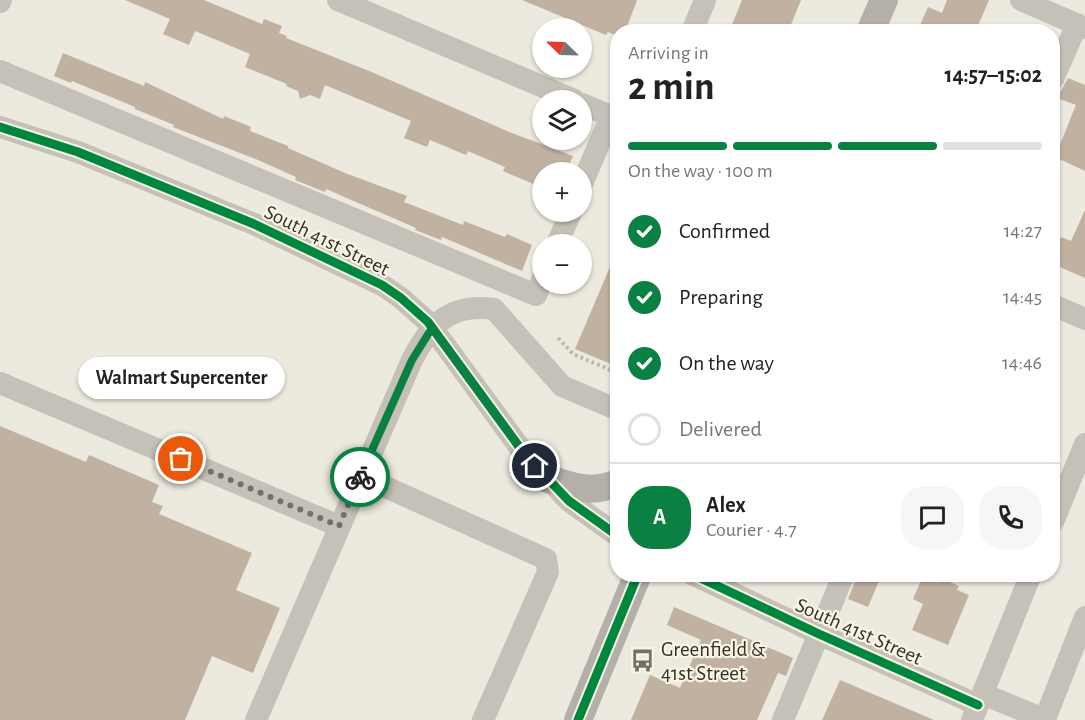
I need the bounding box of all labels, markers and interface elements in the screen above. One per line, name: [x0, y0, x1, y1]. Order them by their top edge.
north arrow: [532, 18, 592, 78]
map controls: [532, 18, 592, 294]
text: Arriving in: [628, 43, 709, 63]
text: 14:57–15:02: [945, 64, 1042, 86]
text: 2 min: [628, 68, 715, 107]
button: layers: [532, 90, 592, 150]
text: On the way · 100 m: [628, 161, 773, 181]
button: +: [532, 162, 592, 222]
street label: South 41st Street: [261, 201, 393, 280]
icon: check: [628, 215, 661, 248]
text: Confirmed: [679, 220, 770, 242]
text: 14:27: [1003, 221, 1042, 241]
button: −: [532, 234, 592, 294]
icon: check: [628, 281, 661, 314]
text: Preparing: [679, 286, 763, 308]
text: 14:45: [1003, 287, 1042, 307]
icon: check: [628, 347, 661, 380]
text: On the way: [679, 352, 774, 374]
text: 14:46: [1002, 353, 1042, 373]
callout: Walmart Supercenter: [78, 357, 284, 399]
text: Walmart Supercenter: [95, 368, 268, 388]
text: Delivered: [679, 418, 762, 440]
pin: [155, 433, 206, 484]
pin: [509, 440, 560, 491]
icon: bag: [164, 442, 197, 475]
courier: [330, 447, 390, 507]
icon: home: [518, 449, 551, 482]
icon: bike: [344, 461, 377, 494]
button: chat: [901, 486, 964, 549]
button: phone: [979, 486, 1042, 549]
text: Alex: [706, 494, 746, 516]
text: A: [653, 506, 666, 528]
text: Courier · 4.7: [706, 520, 797, 540]
street label: South 41st Street: [792, 594, 926, 669]
place label: Greenfield & 41st Street: [661, 639, 766, 684]
bus stop icon: Greenfield & 41st Street: [630, 648, 656, 674]

